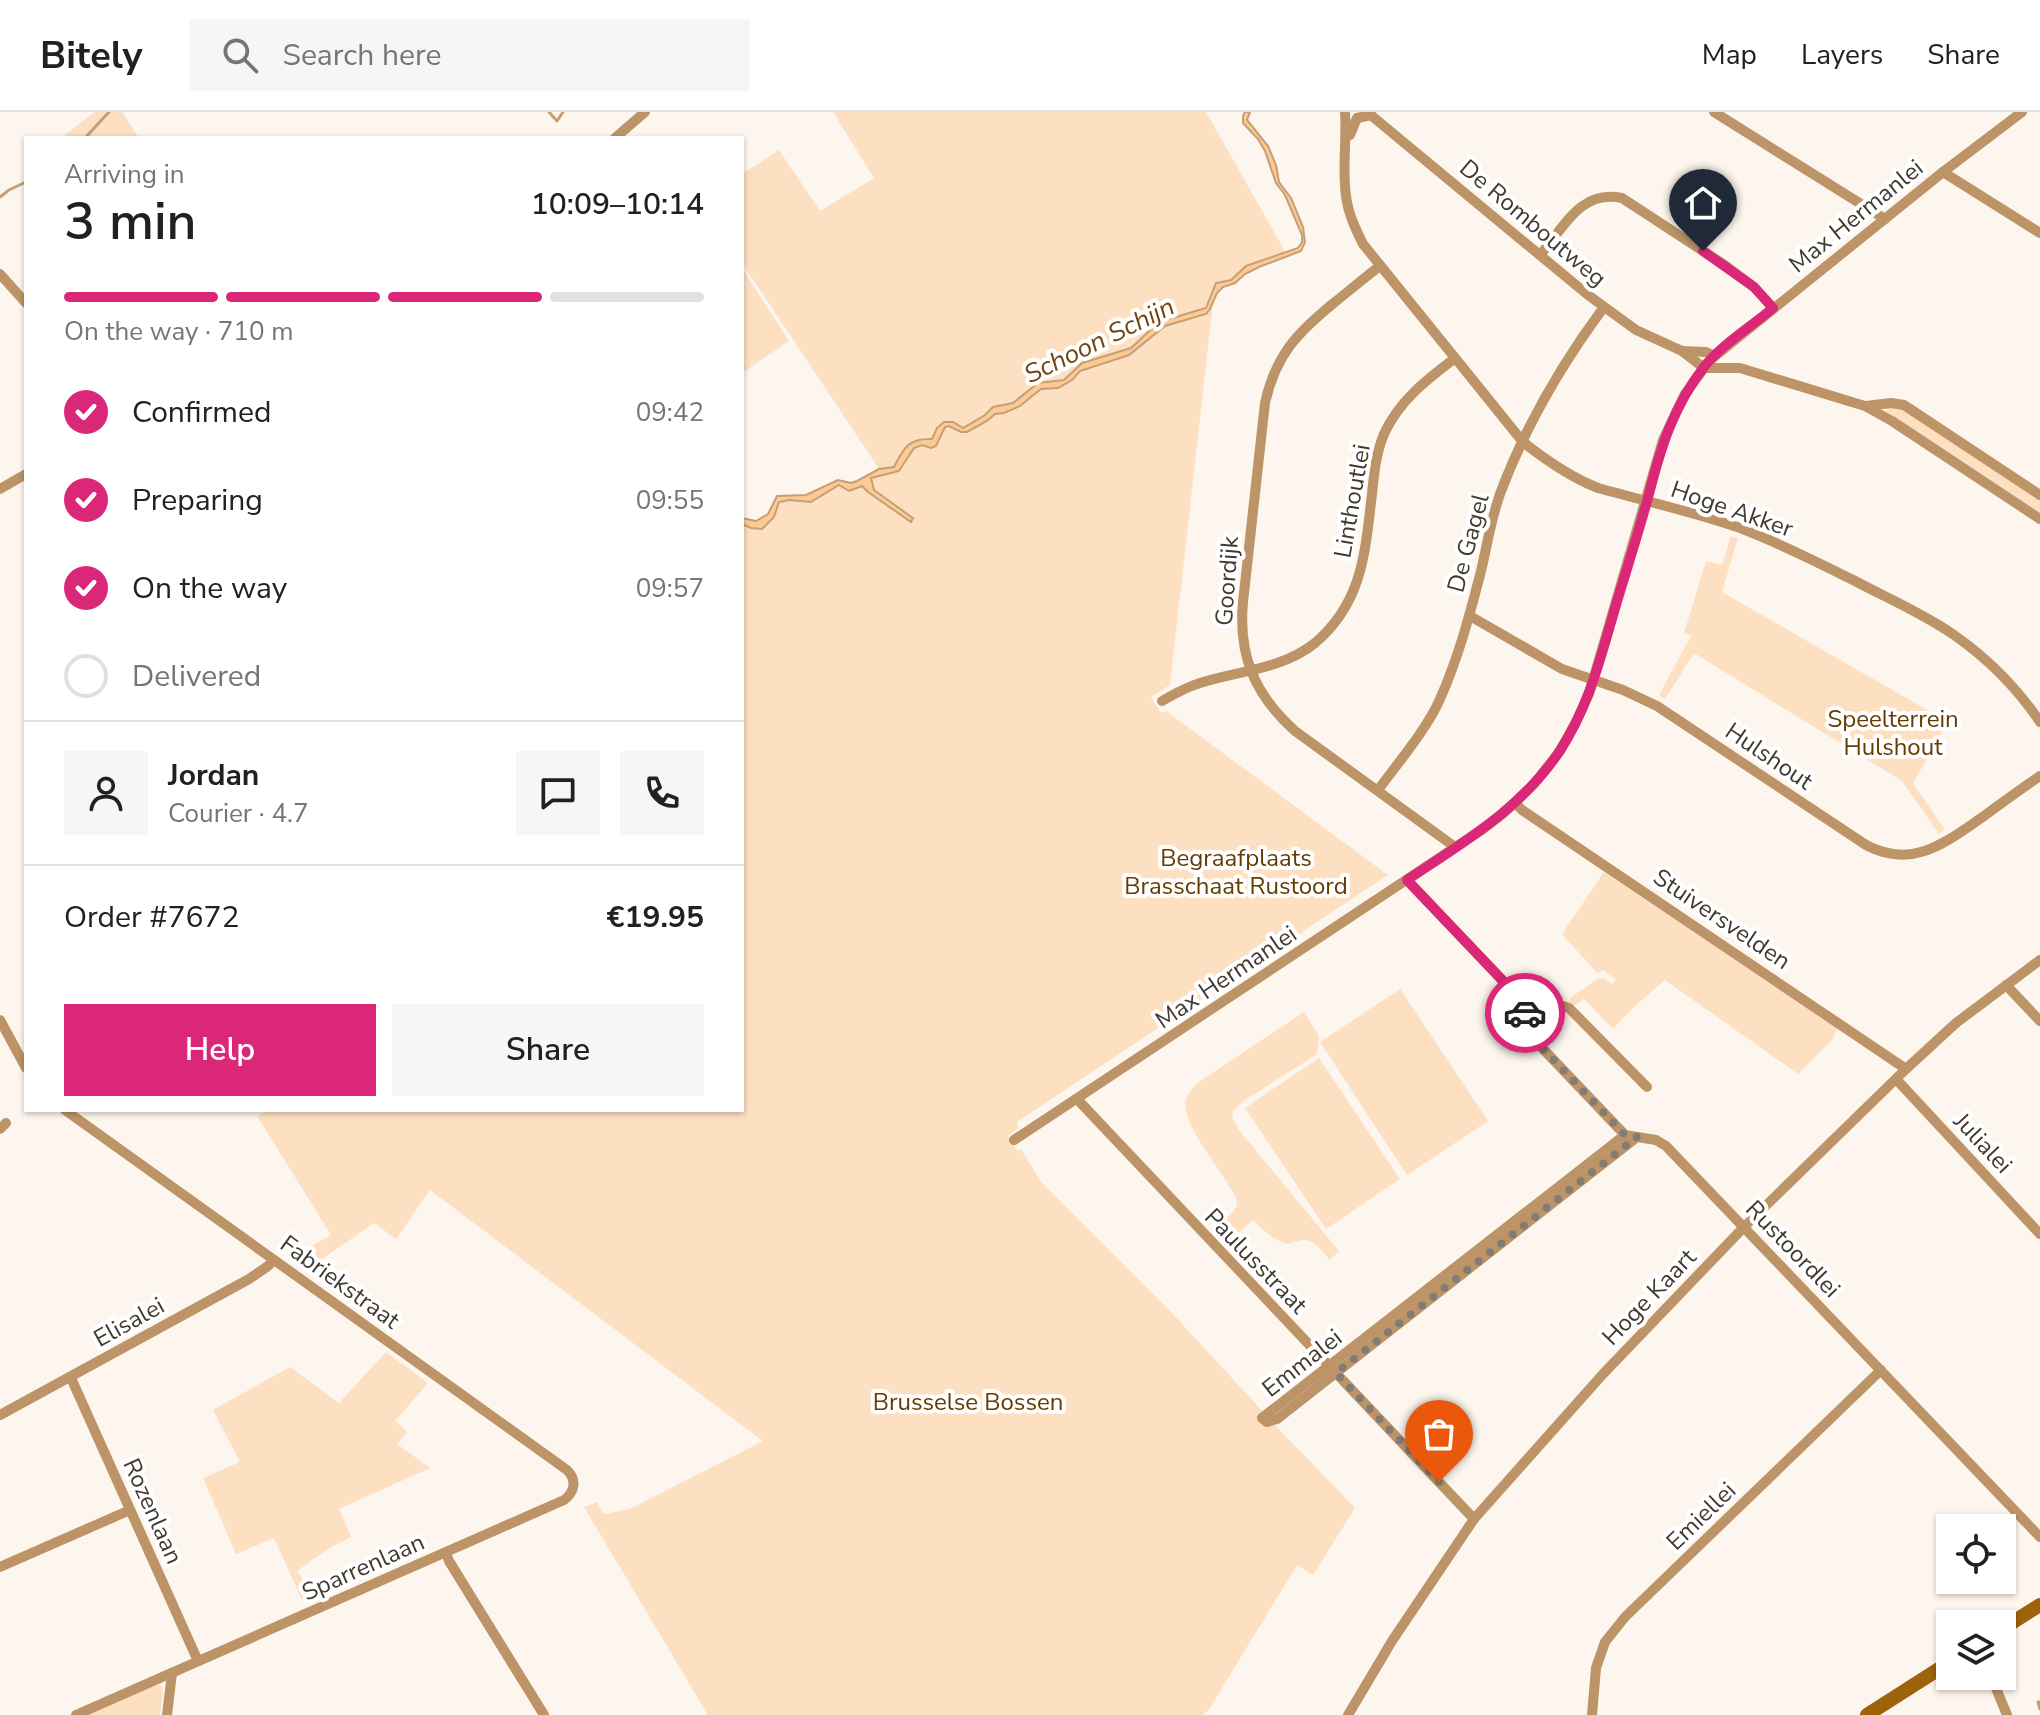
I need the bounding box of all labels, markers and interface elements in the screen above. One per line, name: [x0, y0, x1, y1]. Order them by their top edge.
search box: [190, 19, 750, 91]
text: Bitely: [40, 30, 142, 81]
icon: search: [218, 33, 262, 77]
text: Search here: [282, 35, 441, 76]
text: Map: [1702, 36, 1757, 74]
text: Layers: [1801, 36, 1883, 74]
text: Share: [1927, 36, 2000, 74]
street label: De Romboutweg: [1453, 152, 1613, 294]
street label: Max Hermanlei: [1782, 152, 1930, 280]
text: Arriving in: [64, 157, 185, 192]
pin: [1669, 169, 1737, 251]
icon: home: [1681, 181, 1725, 225]
text: 10:09–10:14: [531, 184, 704, 225]
text: 3 min: [64, 186, 197, 257]
water label: Schoon Schijn: [1018, 289, 1180, 392]
text: On the way · 710 m: [64, 314, 293, 349]
icon: check: [64, 390, 108, 434]
text: Confirmed: [132, 392, 272, 433]
text: 09:42: [636, 395, 704, 430]
street label: Linthoutlei: [1326, 442, 1378, 560]
street label: Hoge Akker: [1667, 473, 1798, 545]
icon: check: [64, 478, 108, 522]
text: Preparing: [132, 480, 263, 521]
text: 09:55: [636, 483, 704, 518]
street label: De Gagel: [1439, 490, 1497, 596]
street label: Goordijk: [1208, 534, 1246, 627]
icon: check: [64, 566, 108, 610]
text: On the way: [132, 568, 287, 609]
text: 09:57: [636, 571, 704, 606]
text: Delivered: [132, 656, 261, 697]
park label: Speelterrein Hulshout: [1827, 703, 1959, 763]
street label: Hulshout: [1719, 715, 1820, 797]
button: person: [64, 751, 148, 835]
button: chat: [516, 751, 600, 835]
button: phone: [620, 751, 704, 835]
text: Jordan: [168, 755, 259, 796]
text: Courier · 4.7: [168, 796, 309, 831]
park label: Begraafplaats Brasschaat Rustoord: [1124, 842, 1348, 902]
street label: Stuiversvelden: [1647, 861, 1797, 977]
text: Order #7672: [64, 897, 239, 938]
text: €19.95: [607, 897, 704, 938]
street label: Max Hermanlei: [1149, 918, 1303, 1036]
courier: [1485, 973, 1565, 1053]
icon: car: [1503, 991, 1547, 1035]
button: Help: [64, 1004, 376, 1096]
button: Share: [392, 1004, 704, 1096]
street label: Julialei: [1946, 1105, 2019, 1180]
street label: Rustoordlei: [1739, 1193, 1847, 1305]
street label: Paulusstraat: [1198, 1201, 1315, 1321]
street label: Fabriekstraat: [274, 1228, 407, 1337]
street label: Hoge Kaart: [1595, 1241, 1704, 1352]
street label: Elisalei: [88, 1290, 170, 1354]
street label: Emmalei: [1255, 1322, 1349, 1404]
park label: Brusselse Bossen: [873, 1386, 1063, 1418]
pin: [1405, 1400, 1473, 1482]
icon: bag: [1417, 1412, 1461, 1456]
street label: Rozenlaan: [116, 1453, 190, 1569]
street label: Emiellei: [1659, 1475, 1743, 1557]
map controls: [1936, 1514, 2016, 1690]
button: locate: [1936, 1514, 2016, 1594]
street label: Sparrenlaan: [297, 1526, 429, 1608]
button: layers: [1936, 1610, 2016, 1690]

